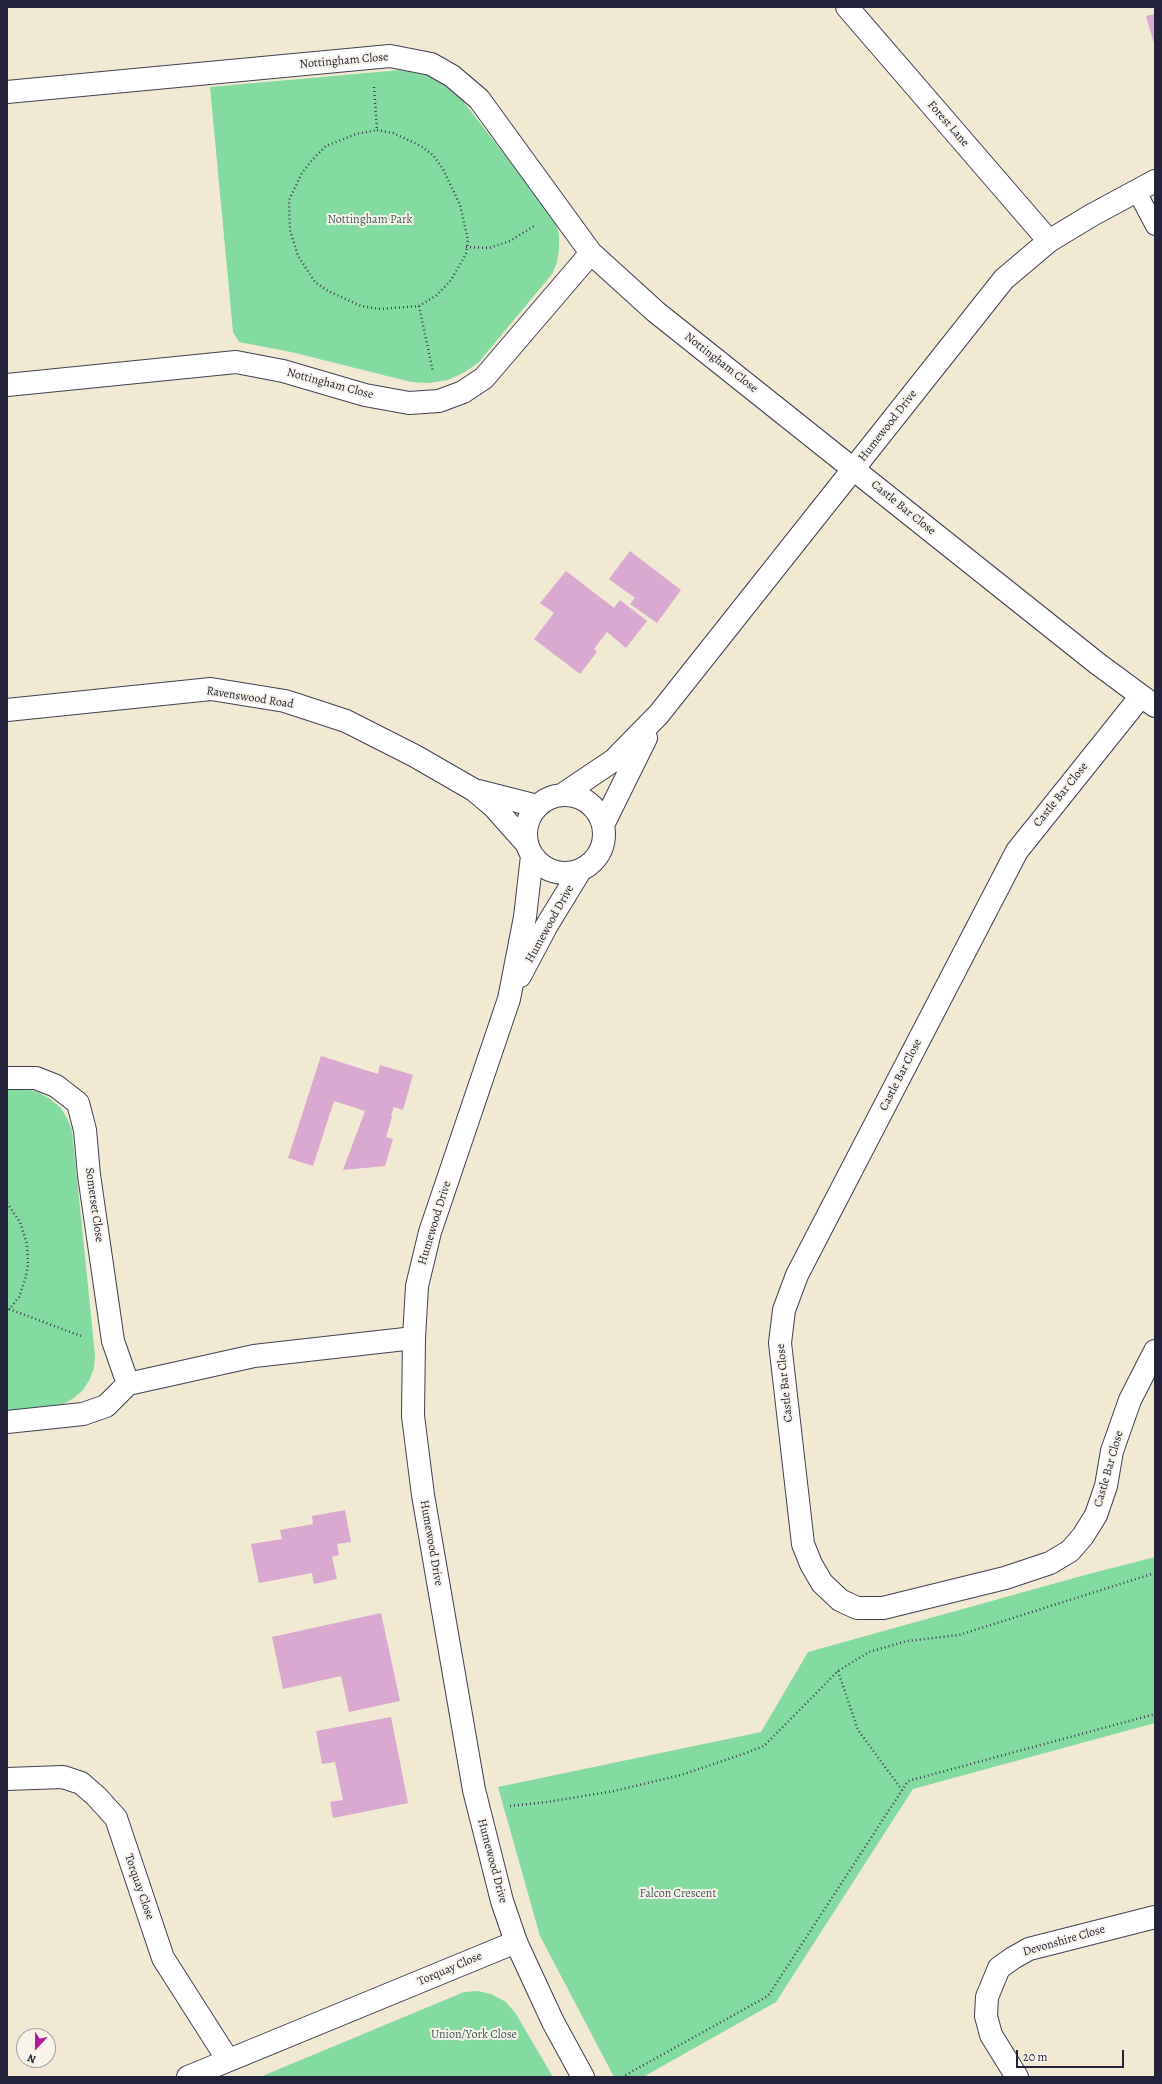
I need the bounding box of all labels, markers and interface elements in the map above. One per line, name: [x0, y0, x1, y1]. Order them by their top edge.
street label: Nottingham Close: [299, 50, 389, 72]
street label: Forest Lane: [924, 98, 972, 150]
park label: Nottingham Park: [327, 213, 413, 227]
street label: Nottingham Close: [681, 330, 761, 396]
street label: Nottingham Close: [285, 365, 375, 403]
street label: Humewood Drive: [856, 387, 920, 465]
street label: Castle Bar Close: [868, 478, 938, 538]
street label: Ravenswood Road: [205, 684, 295, 712]
street label: Castle Bar Close: [1031, 760, 1091, 830]
street label: Humewood Drive: [523, 883, 577, 965]
street label: Castle Bar Close: [877, 1037, 925, 1113]
street label: Somerset Close: [82, 1167, 106, 1243]
street label: Humewood Drive: [415, 1179, 455, 1267]
street label: Castle Bar Close: [774, 1343, 796, 1423]
street label: Castle Bar Close: [1091, 1429, 1127, 1509]
street label: Humewood Drive: [416, 1499, 446, 1587]
street label: Humewood Drive: [474, 1817, 510, 1905]
street label: Torquay Close: [121, 1852, 157, 1922]
park label: Falcon Crescent: [640, 1887, 716, 1901]
street label: Devonshire Close: [1021, 1922, 1107, 1960]
street label: Torquay Close: [416, 1949, 484, 1989]
north arrow: [16, 2028, 56, 2068]
park label: Union/York Close: [431, 2028, 517, 2042]
scale bar: [1018, 2042, 1126, 2068]
text: 20 m: [1023, 2049, 1047, 2065]
text: N: [25, 2050, 38, 2067]

